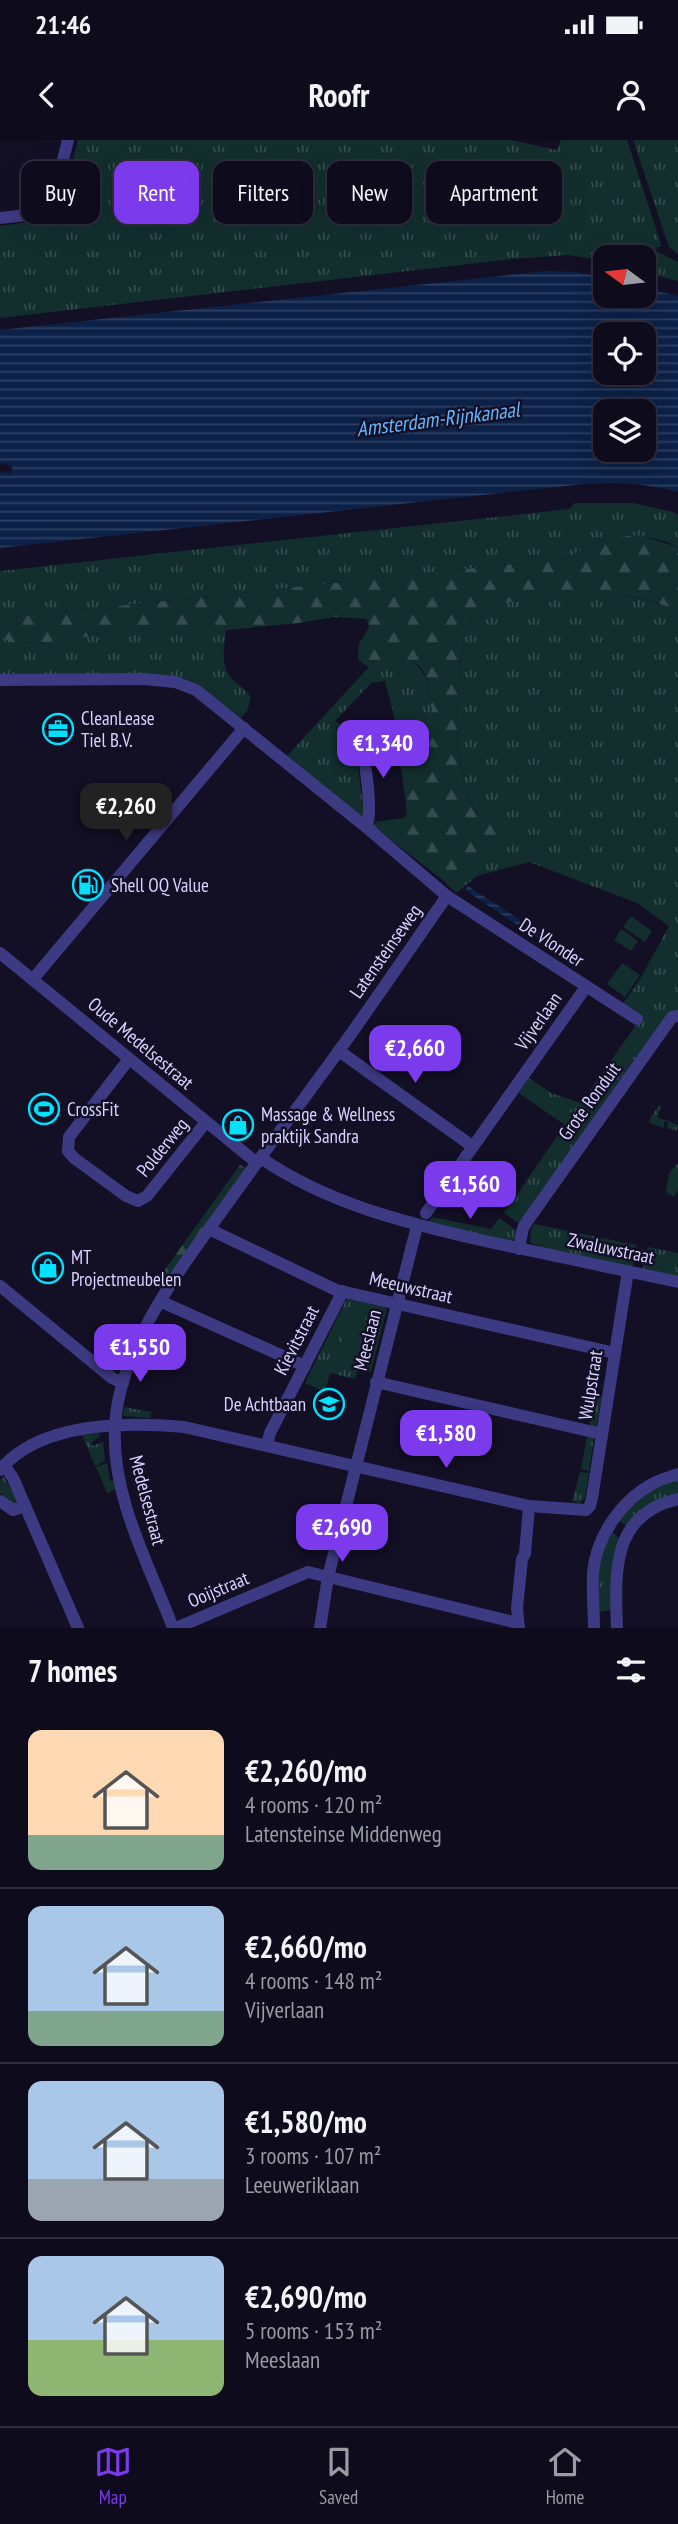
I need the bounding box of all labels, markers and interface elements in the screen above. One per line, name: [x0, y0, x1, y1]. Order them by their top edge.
text: 21:46: [35, 8, 91, 41]
text: Roofr: [309, 74, 369, 116]
icon: back: [28, 76, 66, 114]
icon: person: [612, 76, 650, 114]
chip: Buy: [21, 161, 100, 224]
chip: Rent: [114, 161, 199, 224]
chip: Filters: [213, 161, 313, 224]
chip: New: [327, 161, 412, 224]
chip: Apartment: [426, 161, 562, 224]
north arrow: [593, 245, 656, 308]
map controls: [593, 245, 656, 462]
button: locate: [593, 322, 656, 385]
water label: Amsterdam-Rijnkanaal: [355, 395, 523, 442]
button: layers: [593, 399, 656, 462]
place label: CleanLease Tiel B.V.: [81, 706, 155, 752]
office icon: CleanLease Tiel B.V.: [41, 712, 75, 746]
pin: €1,340: [326, 720, 440, 780]
text: €1,340: [353, 728, 413, 757]
pin: €2,260: [69, 784, 183, 843]
text: €2,260: [96, 791, 156, 820]
fuel station icon: Shell OQ Value: [71, 868, 105, 902]
place label: Shell OQ Value: [111, 873, 209, 897]
street label: Latensteinseweg: [344, 899, 426, 1003]
street label: De Vlonder: [515, 912, 590, 972]
street label: Vijverlaan: [509, 987, 567, 1055]
street label: Oude Medelsestraat: [83, 992, 199, 1095]
pin: €2,660: [358, 1026, 472, 1085]
text: €2,660: [385, 1033, 445, 1062]
street label: Grote Ronduit: [553, 1057, 626, 1145]
sports icon: CrossFit: [27, 1092, 61, 1126]
place label: CrossFit: [67, 1097, 120, 1121]
place label: Massage & Wellness praktijk Sandra: [261, 1102, 395, 1148]
shop icon: Massage & Wellness praktijk Sandra: [221, 1108, 255, 1142]
street label: Polderweg: [131, 1113, 193, 1181]
pin: €1,560: [413, 1161, 527, 1221]
text: €1,560: [440, 1169, 500, 1198]
street label: Zwaluwstraat: [566, 1227, 657, 1269]
place label: MT Projectmeubelen: [71, 1245, 181, 1291]
shop icon: MT Projectmeubelen: [31, 1251, 65, 1285]
street label: Meeuwstraat: [367, 1266, 456, 1308]
street label: Kievitstraat: [268, 1300, 324, 1379]
street label: Meeslaan: [348, 1307, 386, 1373]
pin: €1,550: [83, 1324, 197, 1384]
text: €1,550: [110, 1332, 170, 1361]
street label: Wulpstraat: [573, 1348, 607, 1422]
school or university icon: De Achtbaan: [312, 1387, 346, 1421]
place label: De Achtbaan: [224, 1392, 306, 1416]
pin: €1,580: [389, 1410, 503, 1470]
text: €1,580: [416, 1418, 476, 1447]
street label: Medelsestraat: [125, 1452, 172, 1548]
pin: €2,690: [285, 1504, 399, 1564]
text: €2,690: [312, 1512, 372, 1541]
street label: Ooijstraat: [184, 1565, 253, 1613]
text: 7 homes: [28, 1651, 117, 1690]
icon: filters: [612, 1651, 650, 1689]
text: €2,260/mo: [245, 1751, 367, 1790]
icon: home: [84, 1758, 168, 1842]
text: 4 rooms · 120 m²: [245, 1790, 382, 1819]
text: Latensteinse Middenweg: [245, 1819, 442, 1848]
text: €2,660/mo: [245, 1927, 367, 1966]
icon: home: [84, 1934, 168, 2018]
text: 4 rooms · 148 m²: [245, 1966, 382, 1995]
text: Vijverlaan: [245, 1995, 324, 2024]
text: €1,580/mo: [245, 2102, 367, 2141]
icon: home: [84, 2109, 168, 2193]
text: 3 rooms · 107 m²: [245, 2141, 381, 2170]
text: Leeuweriklaan: [245, 2170, 359, 2199]
text: €2,690/mo: [245, 2277, 367, 2316]
icon: home: [84, 2284, 168, 2368]
text: 5 rooms · 153 m²: [245, 2316, 382, 2345]
text: Meeslaan: [245, 2345, 320, 2374]
tab: Map: [94, 2443, 132, 2509]
tab: Saved: [319, 2443, 358, 2509]
tab: Home: [546, 2443, 584, 2509]

